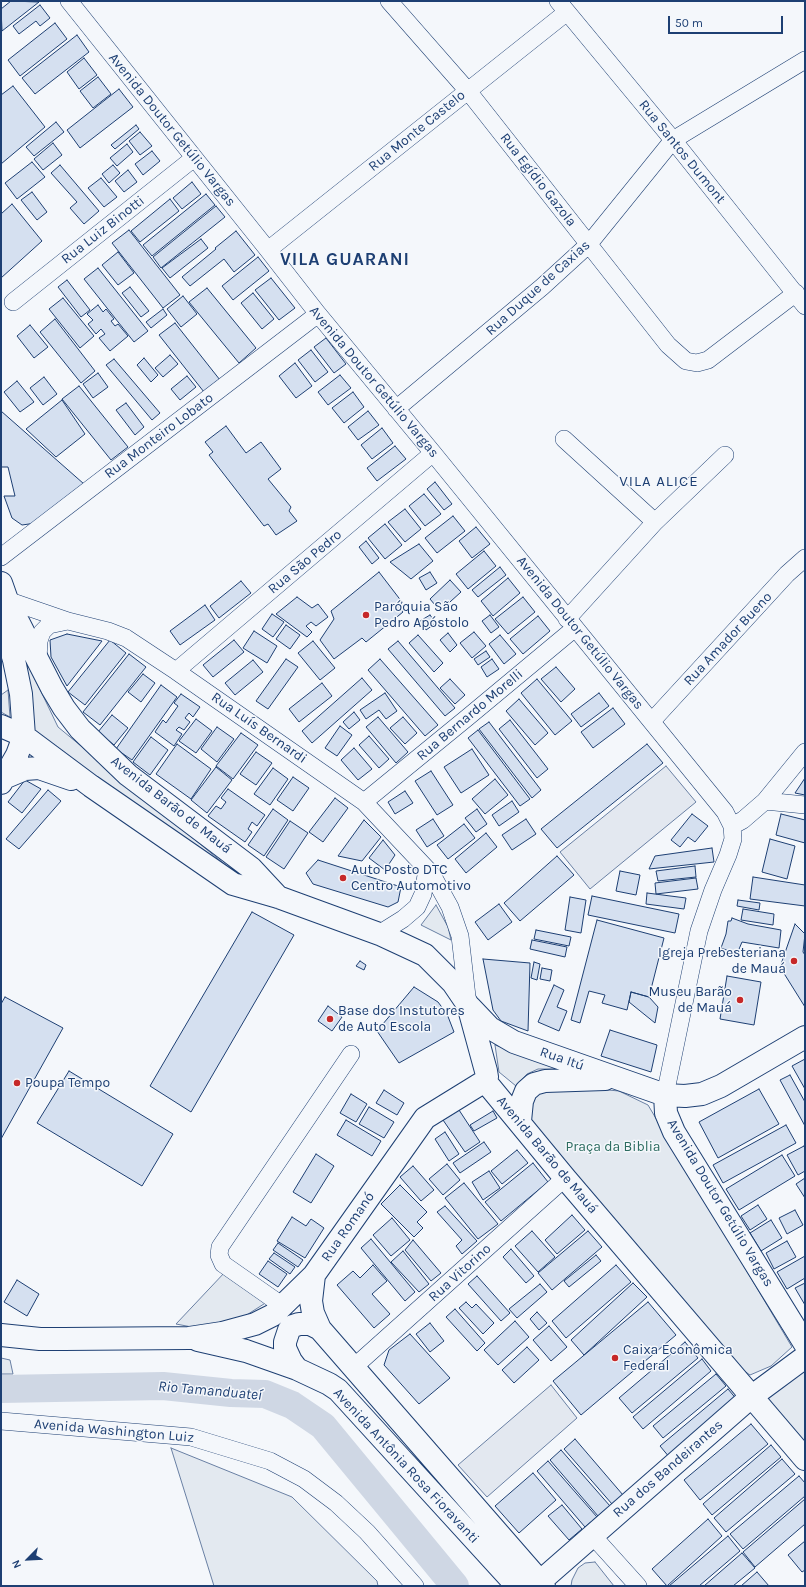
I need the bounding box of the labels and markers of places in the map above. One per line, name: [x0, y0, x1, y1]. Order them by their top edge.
place label: Paróquia São Pedro Apóstolo: [374, 599, 469, 632]
marker: Paróquia São Pedro Apóstolo: [361, 610, 371, 620]
place label: Auto Posto DTC Centro Automotivo: [351, 862, 471, 894]
marker: Auto Posto DTC Centro Automotivo: [338, 873, 348, 883]
place label: Igreja Prebesteriana de Mauá: [658, 945, 786, 978]
marker: Igreja Prebesteriana de Mauá: [789, 956, 799, 966]
place label: Museu Barão de Mauá: [648, 984, 732, 1016]
marker: Museu Barão de Mauá: [735, 995, 745, 1005]
place label: Base dos Instutores de Auto Escola: [338, 1003, 465, 1036]
marker: Base dos Instutores de Auto Escola: [325, 1014, 335, 1024]
place label: Poupa Tempo: [25, 1075, 110, 1091]
marker: Poupa Tempo: [12, 1078, 22, 1088]
place label: Caixa Econômica Federal: [623, 1342, 733, 1374]
marker: Caixa Econômica Federal: [610, 1353, 620, 1363]

